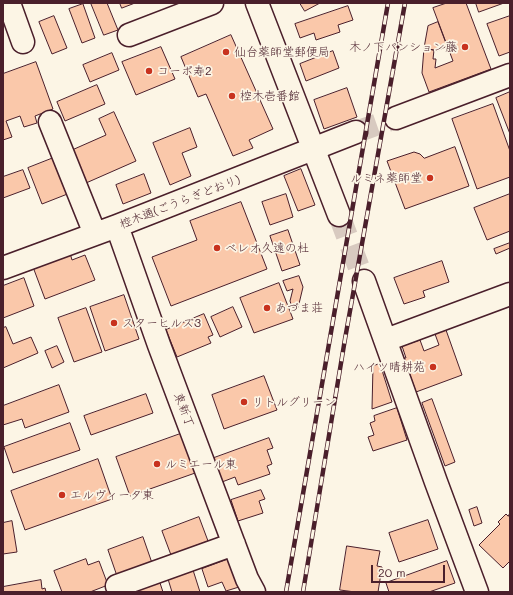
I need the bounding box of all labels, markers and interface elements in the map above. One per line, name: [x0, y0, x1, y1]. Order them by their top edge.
place label: 木ノ下パンション藤: [349, 40, 457, 54]
marker: 木ノ下パンション藤: [460, 42, 470, 52]
place label: 仙台薬師堂郵便局: [234, 45, 330, 59]
marker: 仙台薬師堂郵便局: [221, 47, 231, 57]
place label: コーポ寿2: [157, 64, 212, 78]
marker: コーポ寿2: [144, 66, 154, 76]
place label: 椌木壱番館: [240, 89, 300, 103]
marker: 椌木壱番館: [227, 91, 237, 101]
place label: ルミネ薬師堂: [350, 171, 422, 185]
street label: 椌木通(ごうらぎどおり): [118, 172, 242, 232]
marker: ルミネ薬師堂: [425, 173, 435, 183]
place label: ベレオ久遠の杜: [225, 241, 309, 255]
marker: ベレオ久遠の杜: [212, 243, 222, 253]
place label: あづま荘: [275, 301, 323, 315]
marker: あづま荘: [262, 303, 272, 313]
place label: スターヒルズ3: [122, 316, 201, 330]
marker: スターヒルズ3: [109, 318, 119, 328]
place label: ハイツ晴耕苑: [353, 360, 425, 374]
marker: ハイツ晴耕苑: [428, 362, 438, 372]
street label: 東新丁: [171, 391, 197, 429]
place label: リトルグリーン: [252, 395, 336, 409]
marker: リトルグリーン: [239, 397, 249, 407]
place label: ルミエール東: [165, 457, 237, 471]
marker: ルミエール東: [152, 459, 162, 469]
place label: エルヴィータ東: [70, 488, 154, 502]
marker: エルヴィータ東: [57, 490, 67, 500]
scale bar: [373, 557, 447, 583]
text: 20 m: [378, 564, 406, 580]

